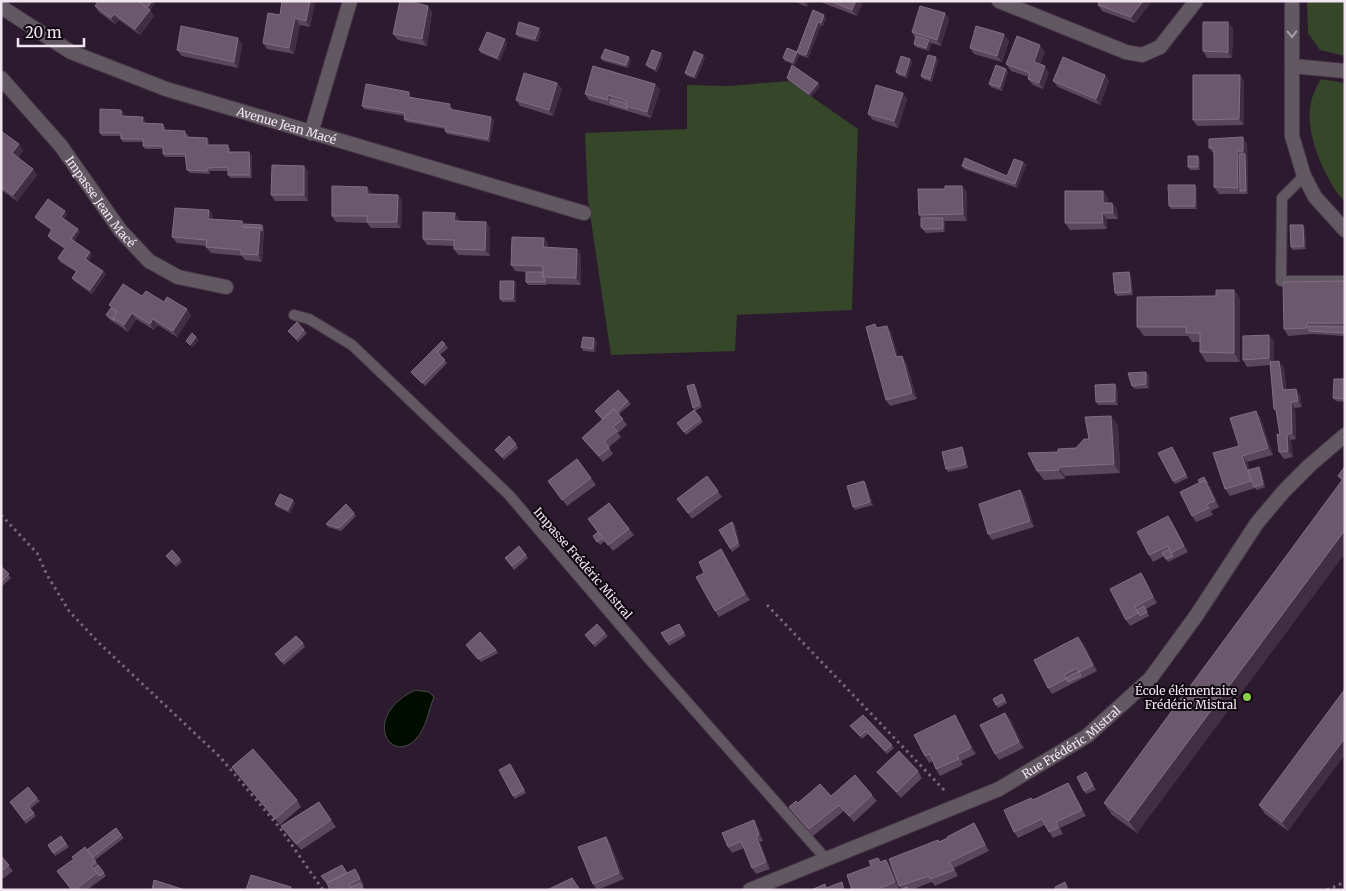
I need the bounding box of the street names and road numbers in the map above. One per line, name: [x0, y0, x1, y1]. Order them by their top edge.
street label: Avenue Jean Macé: [234, 103, 338, 147]
street label: Impasse Jean Macé: [63, 153, 139, 250]
street label: Impasse Frédéric Mistral: [530, 504, 636, 622]
street label: Rue Frédéric Mistral: [1019, 702, 1123, 781]

